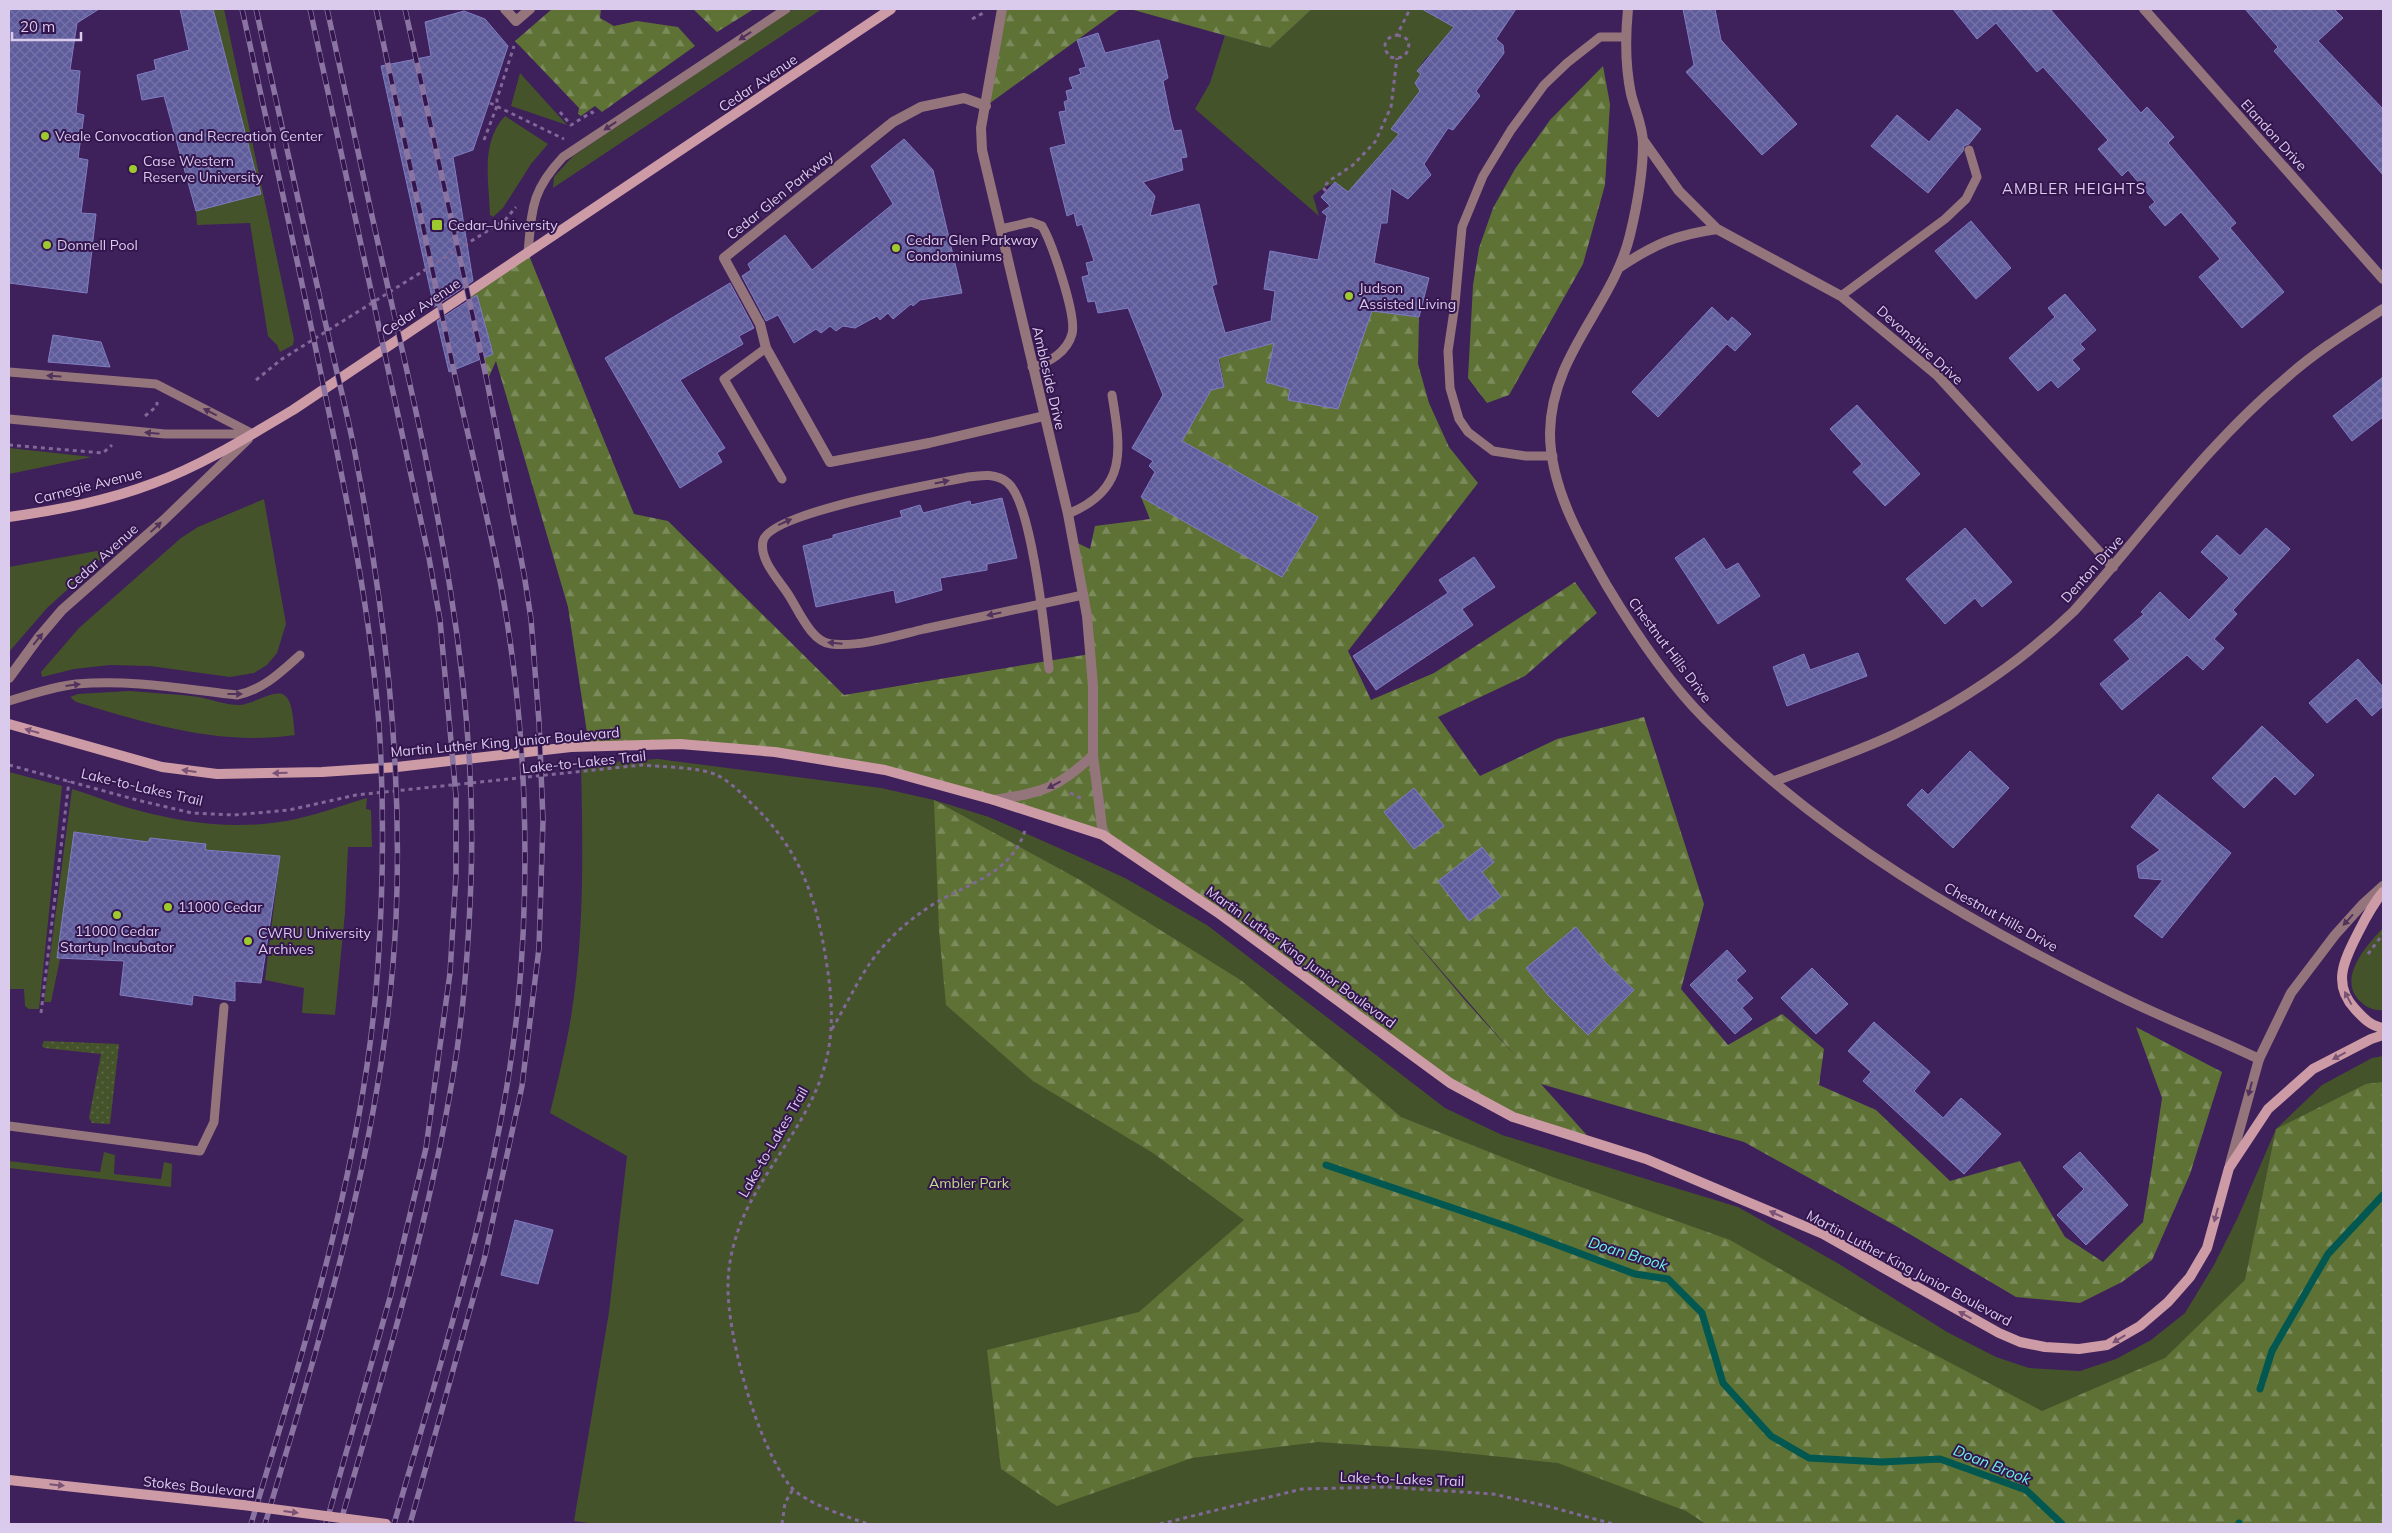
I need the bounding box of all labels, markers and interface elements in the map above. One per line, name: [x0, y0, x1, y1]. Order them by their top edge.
scale bar: [12, 10, 81, 42]
text: 20 m: [20, 17, 55, 36]
one-way arrow: [738, 31, 752, 41]
street label: Cedar Avenue: [715, 50, 801, 116]
street label: Elandon Drive: [2237, 95, 2311, 175]
one-way arrow: [603, 121, 617, 131]
place label: Veale Convocation and Recreation Center: [55, 127, 324, 145]
marker: Veale Convocation and Recreation Center: [39, 130, 51, 142]
street label: Cedar Glen Parkway: [723, 146, 838, 244]
place label: Case Western Reserve University: [143, 152, 264, 186]
marker: Case Western Reserve University: [127, 163, 139, 175]
district label: AMBLER HEIGHTS: [2002, 179, 2146, 198]
place label: Cedar–University: [448, 216, 558, 234]
marker: Cedar–University: [430, 218, 444, 232]
place label: Cedar Glen Parkway Condominiums: [906, 231, 1039, 265]
place label: Donnell Pool: [57, 236, 138, 254]
marker: Donnell Pool: [41, 239, 53, 251]
marker: Cedar Glen Parkway Condominiums: [890, 242, 902, 254]
street label: Cedar Avenue: [378, 274, 464, 340]
place label: Judson Assisted Living: [1359, 279, 1456, 313]
marker: Judson Assisted Living: [1343, 290, 1355, 302]
street label: Devonshire Drive: [1873, 301, 1967, 389]
street label: Ambleside Drive: [1028, 324, 1070, 432]
one-way arrow: [46, 372, 62, 380]
one-way arrow: [202, 408, 217, 416]
one-way arrow: [144, 429, 160, 437]
street label: Carnegie Avenue: [32, 464, 144, 508]
one-way arrow: [935, 478, 950, 486]
one-way arrow: [778, 518, 792, 526]
street label: Cedar Avenue: [62, 520, 142, 594]
one-way arrow: [149, 521, 161, 533]
street label: Denton Drive: [2057, 531, 2127, 607]
street label: Chestnut Hills Drive: [1625, 594, 1715, 706]
one-way arrow: [987, 610, 1002, 618]
one-way arrow: [33, 632, 43, 645]
one-way arrow: [827, 639, 843, 647]
one-way arrow: [65, 681, 81, 689]
one-way arrow: [227, 690, 243, 698]
street label: Martin Luther King Junior Boulevard: [390, 723, 620, 761]
one-way arrow: [24, 726, 39, 734]
street label: Lake-to-Lakes Trail: [521, 747, 647, 777]
street label: Lake-to-Lakes Trail: [79, 764, 205, 810]
one-way arrow: [181, 766, 197, 774]
one-way arrow: [272, 769, 288, 777]
one-way arrow: [1047, 780, 1061, 789]
street label: Chestnut Hills Drive: [1941, 878, 2061, 956]
street label: Martin Luther King Junior Boulevard: [1203, 882, 1399, 1032]
place label: 11000 Cedar: [178, 898, 263, 916]
marker: 11000 Cedar: [162, 901, 174, 913]
marker: 11000 Cedar Startup Incubator: [111, 909, 123, 921]
one-way arrow: [2342, 914, 2354, 926]
place label: 11000 Cedar Startup Incubator: [60, 922, 175, 956]
place label: CWRU University Archives: [258, 924, 371, 958]
marker: CWRU University Archives: [242, 935, 254, 947]
one-way arrow: [2344, 991, 2352, 1005]
one-way arrow: [2333, 1051, 2346, 1060]
one-way arrow: [2246, 1082, 2254, 1097]
street label: Lake-to-Lakes Trail: [734, 1084, 812, 1200]
park label: Ambler Park: [929, 1174, 1010, 1192]
street label: Martin Luther King Junior Boulevard: [1803, 1206, 2015, 1330]
one-way arrow: [2212, 1208, 2220, 1223]
one-way arrow: [1769, 1209, 1783, 1217]
water label: Doan Brook: [1586, 1232, 1671, 1275]
one-way arrow: [1959, 1310, 1972, 1319]
one-way arrow: [2112, 1334, 2125, 1343]
water label: Doan Brook: [1951, 1440, 2035, 1489]
street label: Lake-to-Lakes Trail: [1339, 1468, 1465, 1490]
street label: Stokes Boulevard: [142, 1472, 256, 1502]
one-way arrow: [50, 1481, 66, 1489]
one-way arrow: [284, 1508, 300, 1516]

